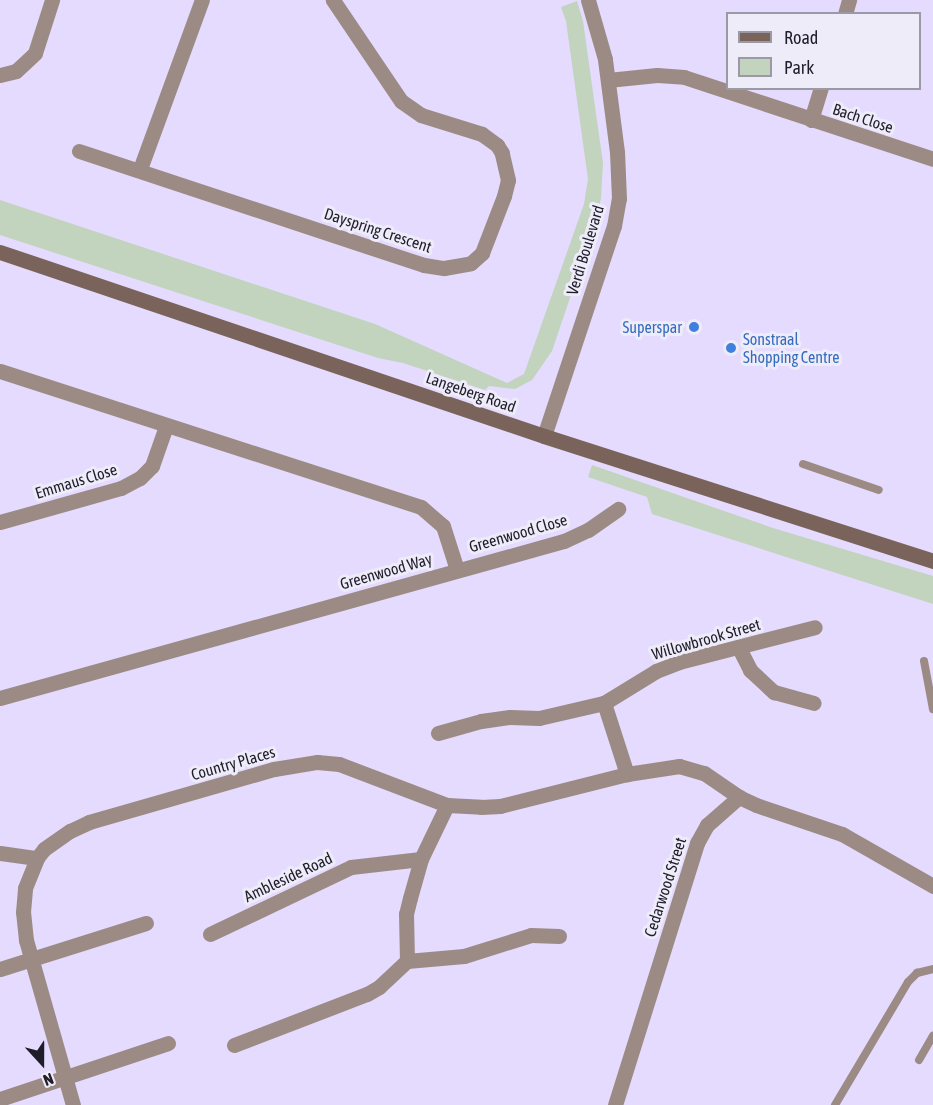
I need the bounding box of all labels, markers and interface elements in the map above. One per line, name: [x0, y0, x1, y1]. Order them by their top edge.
legend: [726, 12, 921, 90]
text: Road: [784, 27, 818, 48]
text: Park: [784, 57, 814, 78]
street label: Bach Close: [830, 99, 896, 137]
street label: Verdi Boulevard: [562, 203, 608, 297]
street label: Dayspring Crescent: [322, 204, 434, 256]
place label: Superspar: [623, 317, 682, 337]
marker: Superspar: [687, 320, 701, 334]
place label: Sonstraal Shopping Centre: [743, 329, 839, 367]
marker: Sonstraal Shopping Centre: [724, 341, 738, 355]
street label: Langeberg Road: [423, 368, 519, 416]
street label: Emmaus Close: [33, 459, 119, 503]
street label: Greenwood Close: [467, 510, 569, 556]
street label: Greenwood Way: [338, 549, 434, 593]
street label: Willowbrook Street: [649, 614, 763, 664]
street label: Country Places: [189, 742, 277, 784]
street label: Cedarwood Street: [640, 835, 690, 939]
street label: Ambleside Road: [241, 848, 335, 906]
north arrow: [12, 1033, 72, 1093]
text: N: [41, 1070, 56, 1090]

